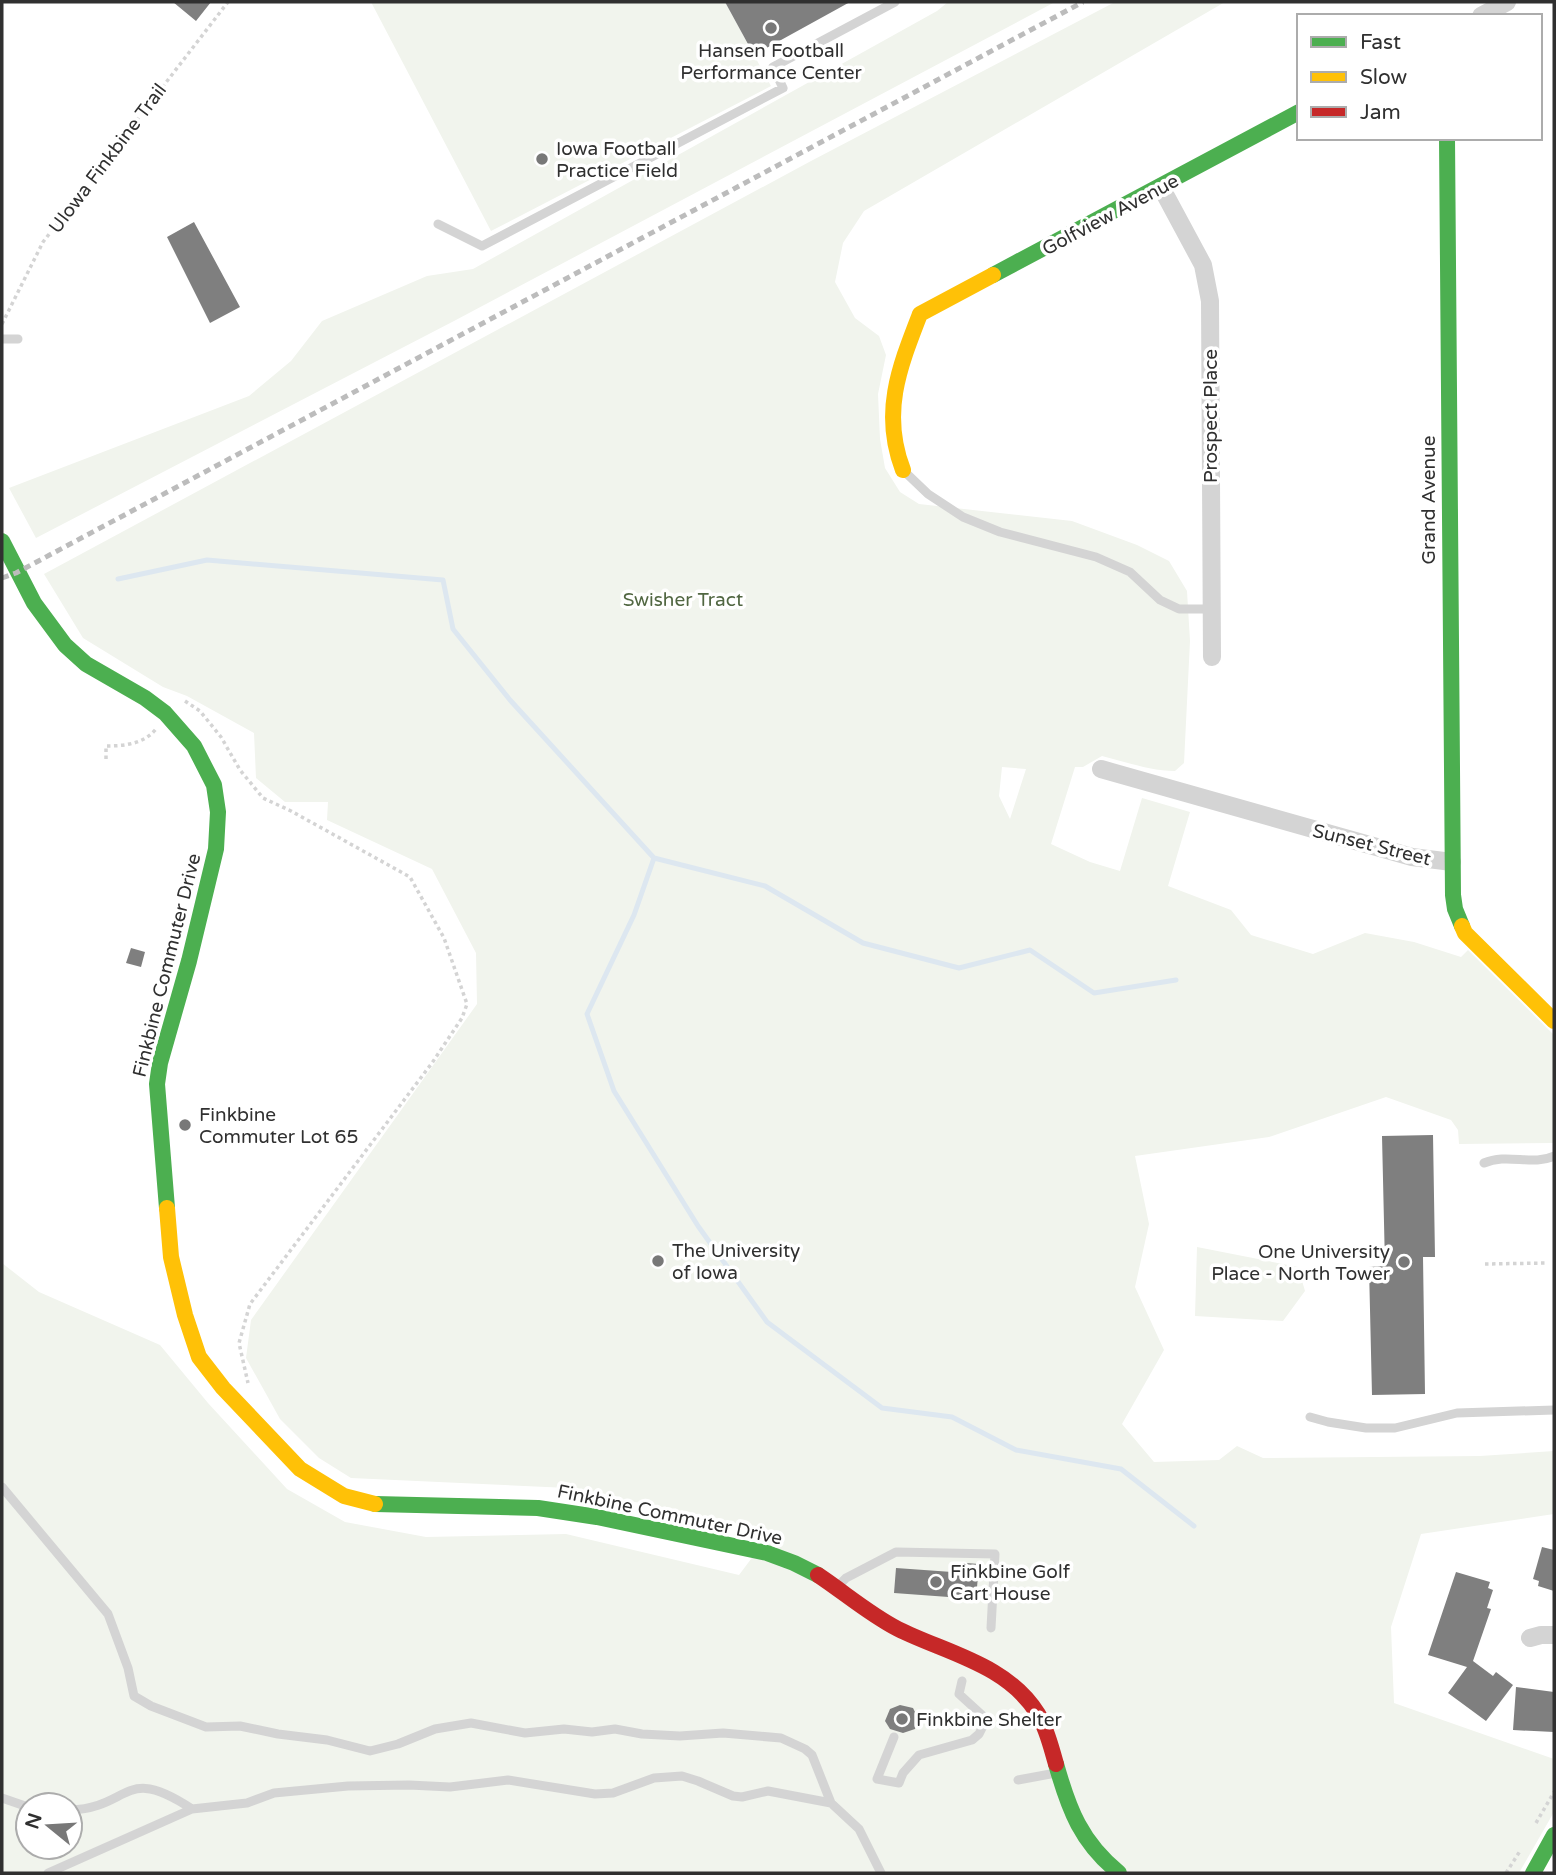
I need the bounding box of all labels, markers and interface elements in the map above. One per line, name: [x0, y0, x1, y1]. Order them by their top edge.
legend: [1297, 14, 1542, 140]
marker: Hansen Football Performance Center: [763, 20, 779, 36]
text: Fast: [1360, 30, 1401, 55]
place label: Hansen Football Performance Center: [680, 40, 863, 84]
text: Slow: [1360, 65, 1408, 90]
street label: UIowa Finkbine Trail: [44, 80, 171, 238]
text: Jam: [1360, 100, 1401, 125]
place label: Iowa Football Practice Field: [556, 138, 678, 182]
marker: Iowa Football Practice Field: [534, 151, 550, 167]
street label: Golfview Avenue: [1038, 170, 1182, 260]
street label: Prospect Place: [1200, 349, 1222, 483]
street label: Grand Avenue: [1418, 436, 1440, 564]
park label: Swisher Tract: [623, 589, 743, 611]
street label: Sunset Street: [1310, 820, 1433, 870]
street label: Finkbine Commuter Drive: [129, 851, 205, 1079]
place label: Finkbine Commuter Lot 65: [199, 1104, 358, 1148]
marker: Finkbine Commuter Lot 65: [177, 1117, 193, 1133]
place label: The University of Iowa: [672, 1240, 800, 1284]
place label: One University Place - North Tower: [1211, 1241, 1391, 1285]
marker: The University of Iowa: [650, 1253, 666, 1269]
marker: One University Place - North Tower: [1396, 1254, 1412, 1270]
street label: Finkbine Commuter Drive: [555, 1480, 784, 1550]
place label: Finkbine Golf Cart House: [950, 1561, 1071, 1605]
marker: Finkbine Golf Cart House: [928, 1574, 944, 1590]
place label: Finkbine Shelter: [916, 1709, 1062, 1731]
marker: Finkbine Shelter: [894, 1711, 910, 1727]
north arrow: [14, 1791, 84, 1861]
text: N: [21, 1810, 47, 1832]

